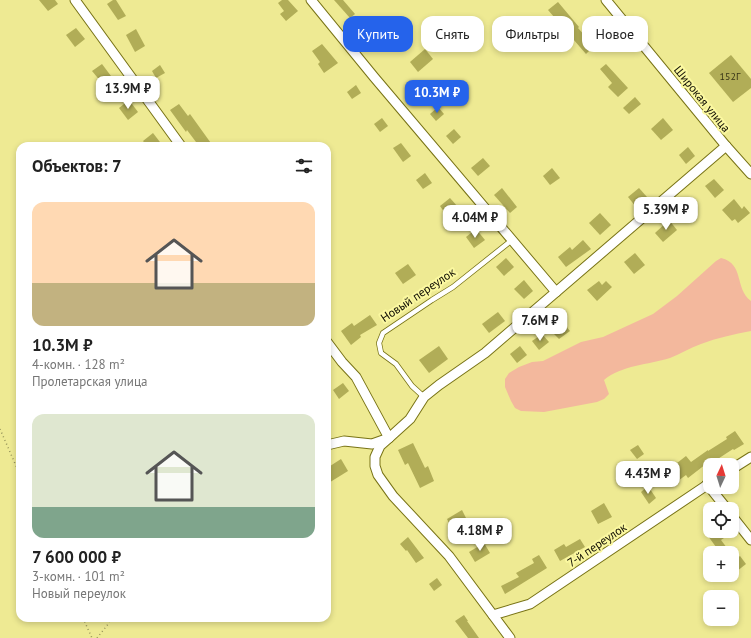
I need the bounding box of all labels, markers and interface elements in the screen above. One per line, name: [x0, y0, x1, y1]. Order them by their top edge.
chip: Купить: [343, 16, 413, 52]
chip: Снять: [421, 16, 484, 52]
chip: Фильтры: [492, 16, 574, 52]
chip: Новое: [582, 16, 648, 52]
street label: Широкая улица: [671, 62, 734, 135]
house number: 152Г: [720, 70, 741, 83]
pin: 13.9M ₽: [91, 76, 165, 110]
text: 13.9M ₽: [105, 80, 151, 97]
pin: 10.3M ₽: [400, 80, 474, 114]
text: 10.3M ₽: [414, 84, 460, 101]
text: Объектов: 7: [32, 155, 122, 177]
icon: filters: [293, 155, 315, 177]
pin: 5.39M ₽: [629, 197, 703, 231]
text: 5.39M ₽: [643, 201, 689, 218]
pin: 4.04M ₽: [438, 205, 512, 239]
text: 4.04M ₽: [452, 209, 498, 226]
icon: home: [138, 228, 210, 300]
street label: Новый переулок: [378, 264, 458, 325]
pin: 7.6M ₽: [507, 308, 573, 342]
text: 7.6M ₽: [521, 312, 559, 329]
text: 10.3M ₽: [32, 334, 93, 356]
text: 4-комн. · 128 m²: [32, 356, 125, 373]
text: Пролетарская улица: [32, 373, 148, 390]
icon: home: [138, 440, 210, 512]
north arrow: [703, 458, 739, 494]
map controls: [703, 458, 739, 626]
pin: 4.43M ₽: [611, 461, 685, 495]
text: 4.43M ₽: [625, 465, 671, 482]
button: locate: [703, 502, 739, 538]
pin: 4.18M ₽: [443, 518, 517, 552]
street label: 7-й переулок: [564, 519, 629, 570]
text: 4.18M ₽: [457, 522, 503, 539]
text: 7 600 000 ₽: [32, 546, 121, 568]
button: +: [703, 546, 739, 582]
text: 3-комн. · 101 m²: [32, 568, 125, 585]
text: Новый переулок: [32, 585, 126, 602]
button: −: [703, 590, 739, 626]

